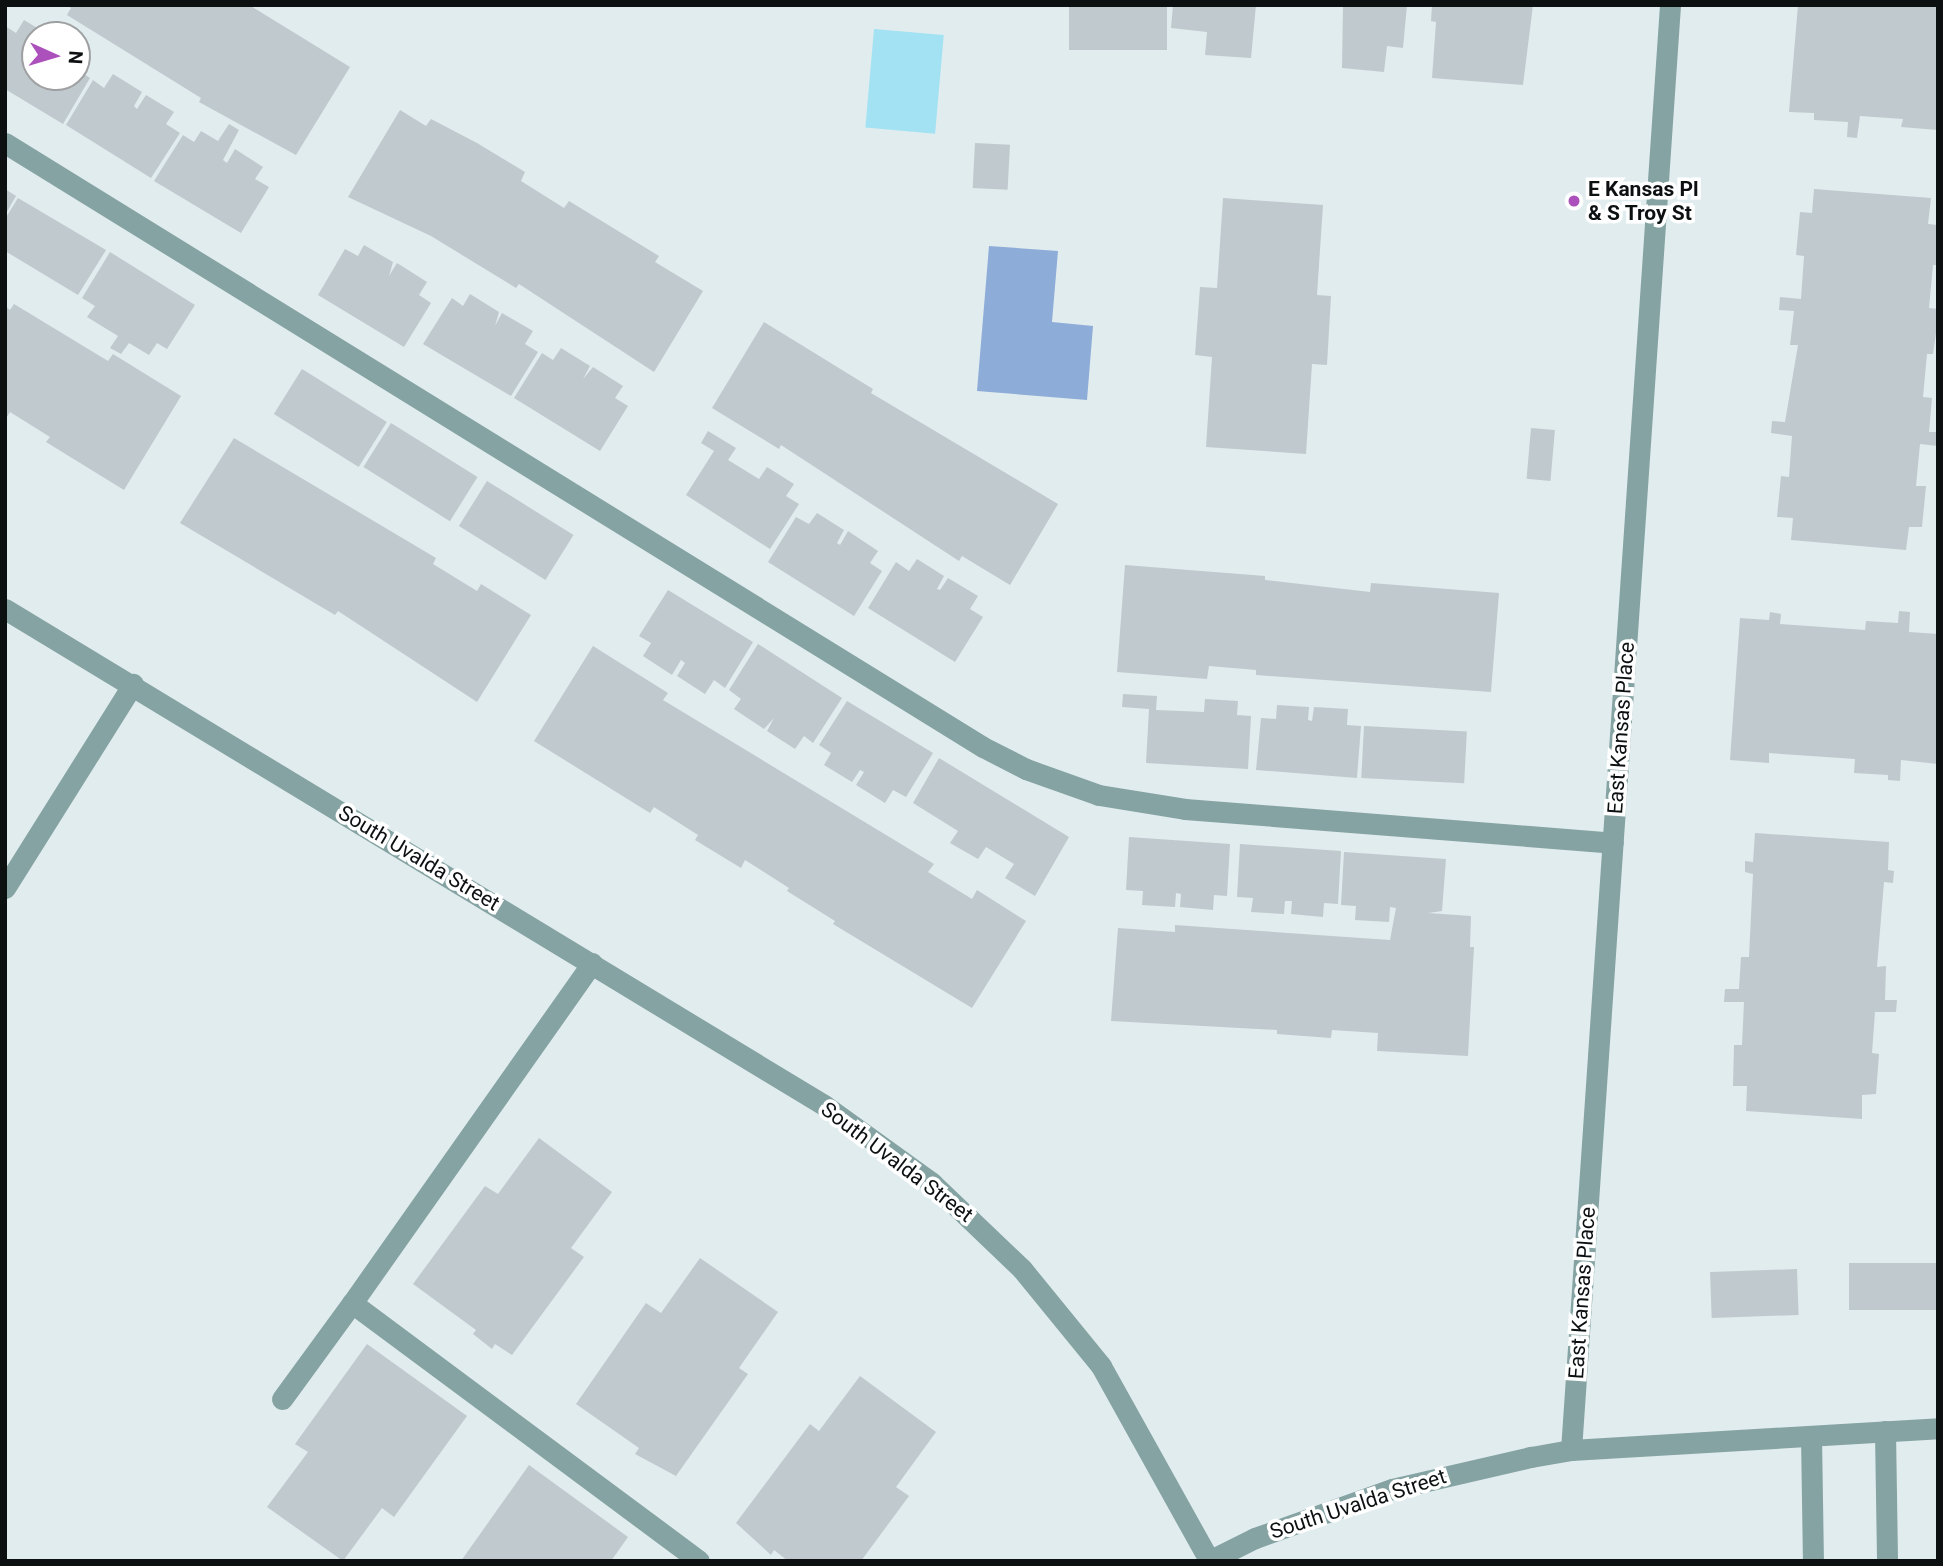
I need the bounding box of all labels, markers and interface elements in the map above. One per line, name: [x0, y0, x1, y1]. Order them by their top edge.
north arrow: [21, 21, 91, 91]
text: N: [64, 50, 87, 65]
place label: E Kansas Pl & S Troy St: [1588, 176, 1699, 226]
marker: E Kansas Pl & S Troy St: [1566, 193, 1582, 209]
street label: East Kansas Place: [1602, 641, 1640, 815]
street label: South Uvalda Street: [334, 800, 504, 916]
street label: South Uvalda Street: [816, 1097, 978, 1227]
street label: East Kansas Place: [1563, 1206, 1601, 1380]
street label: South Uvalda Street: [1267, 1464, 1449, 1544]

